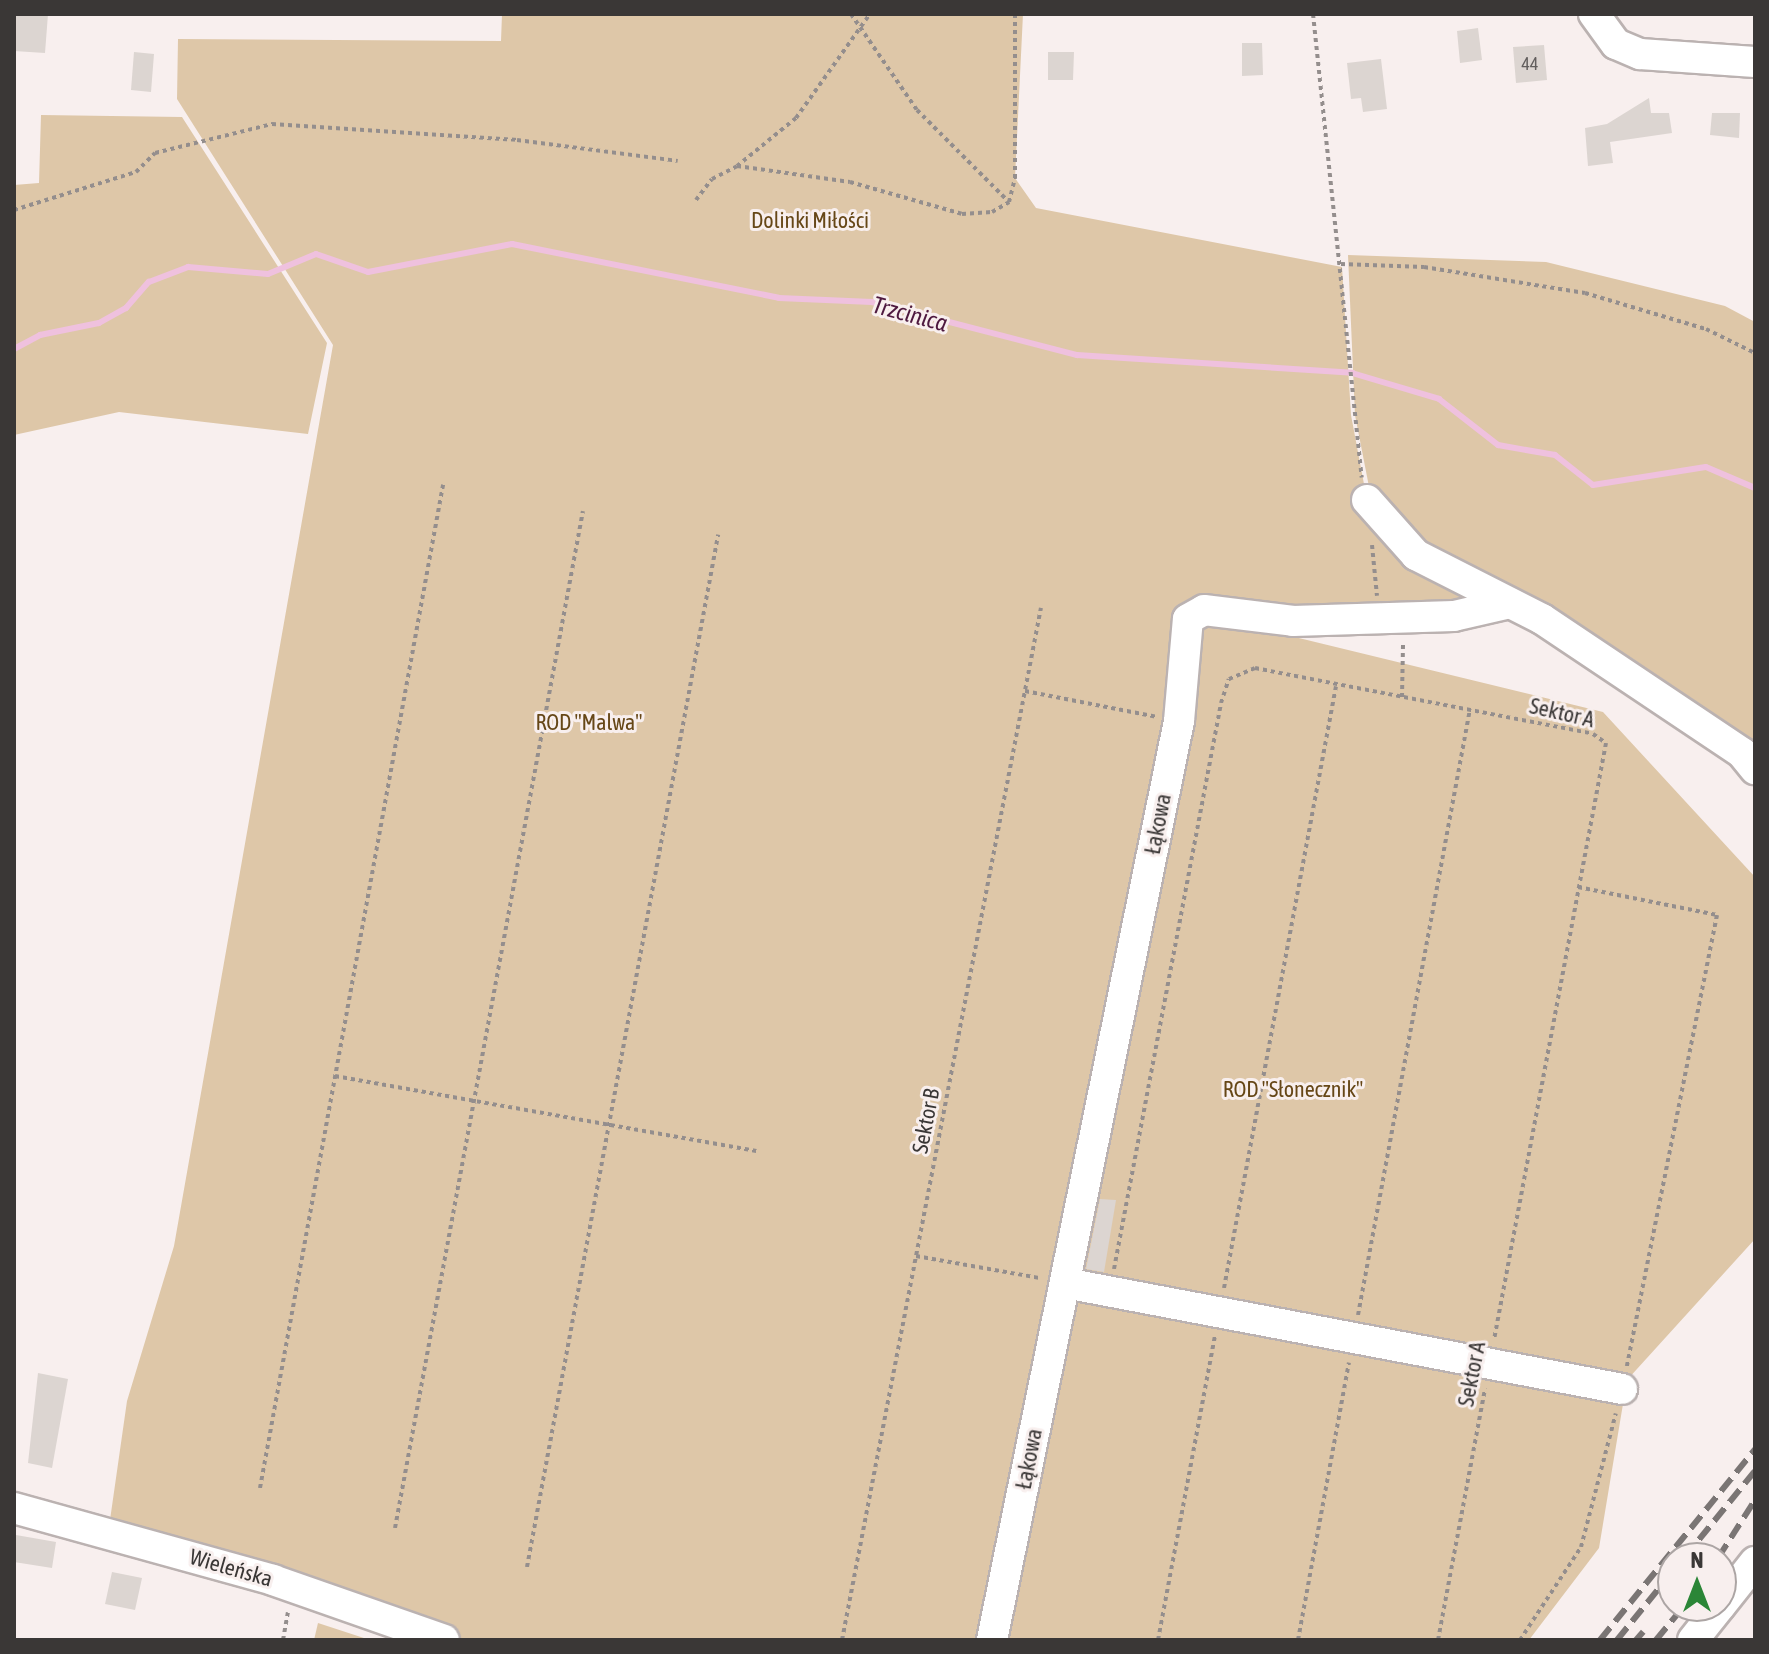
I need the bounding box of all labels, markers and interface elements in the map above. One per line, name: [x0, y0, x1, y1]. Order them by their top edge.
house number: 44: [1522, 53, 1538, 75]
park label: Dolinki Miłości: [751, 208, 869, 234]
water label: Trzcinica: [869, 290, 951, 338]
street label: Sektor A: [1527, 693, 1597, 733]
park label: ROD "Malwa": [535, 710, 643, 736]
street label: Łąkowa: [1139, 791, 1177, 857]
park label: ROD "Słonecznik": [1223, 1077, 1363, 1103]
street label: Sektor B: [907, 1086, 945, 1156]
street label: Sektor A: [1453, 1339, 1491, 1409]
street label: Łąkowa: [1010, 1426, 1048, 1492]
north arrow: [1657, 1542, 1737, 1622]
street label: Wieleńska: [187, 1544, 275, 1592]
text: N: [1691, 1547, 1703, 1573]

